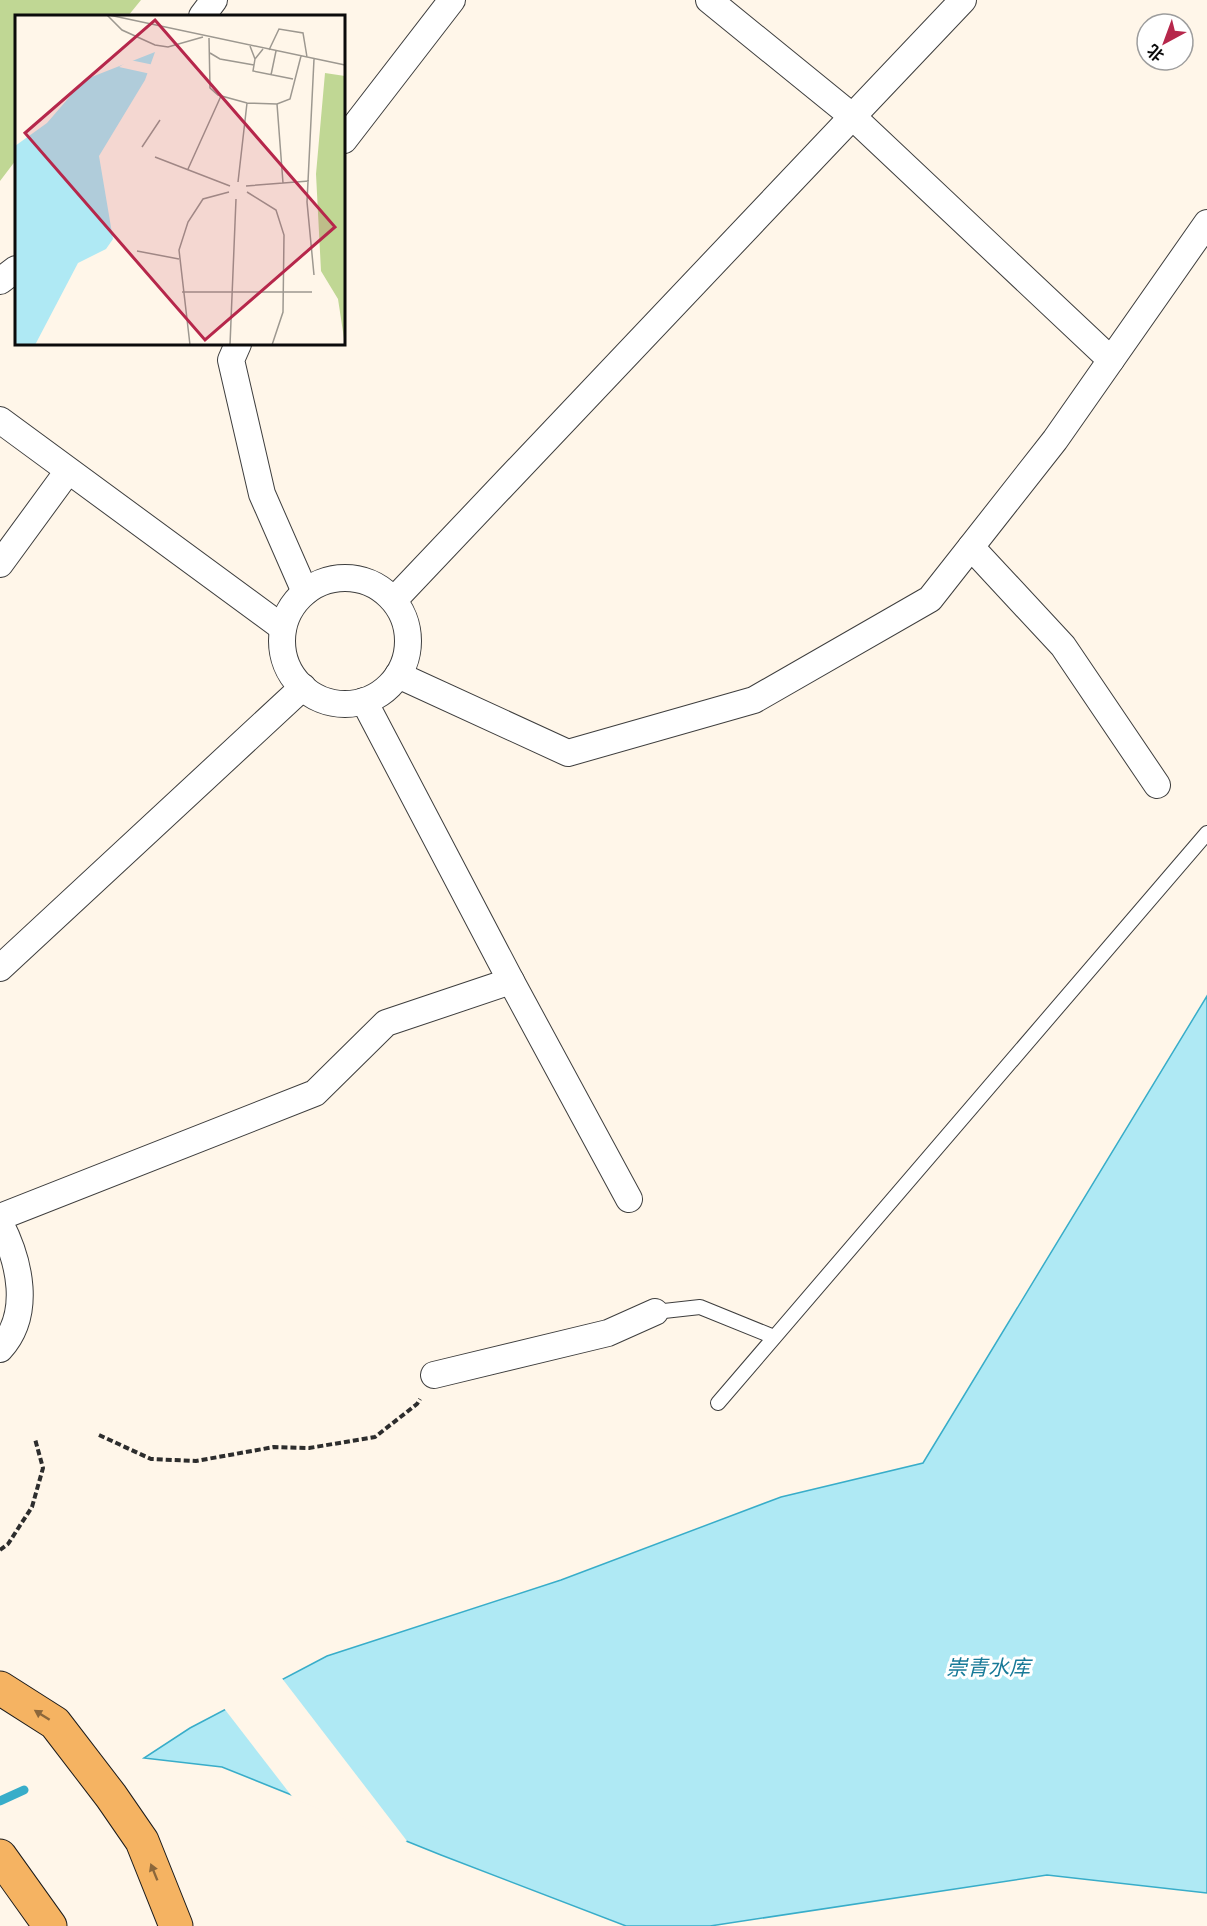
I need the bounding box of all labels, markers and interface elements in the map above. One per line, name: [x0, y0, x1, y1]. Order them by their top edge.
north arrow: [1135, 12, 1195, 72]
inset map: [15, 15, 345, 345]
text: 北: [1142, 41, 1168, 67]
water label: 崇青水库: [946, 1652, 1033, 1680]
one-way arrow: [34, 1710, 50, 1721]
one-way arrow: [149, 1862, 159, 1880]

